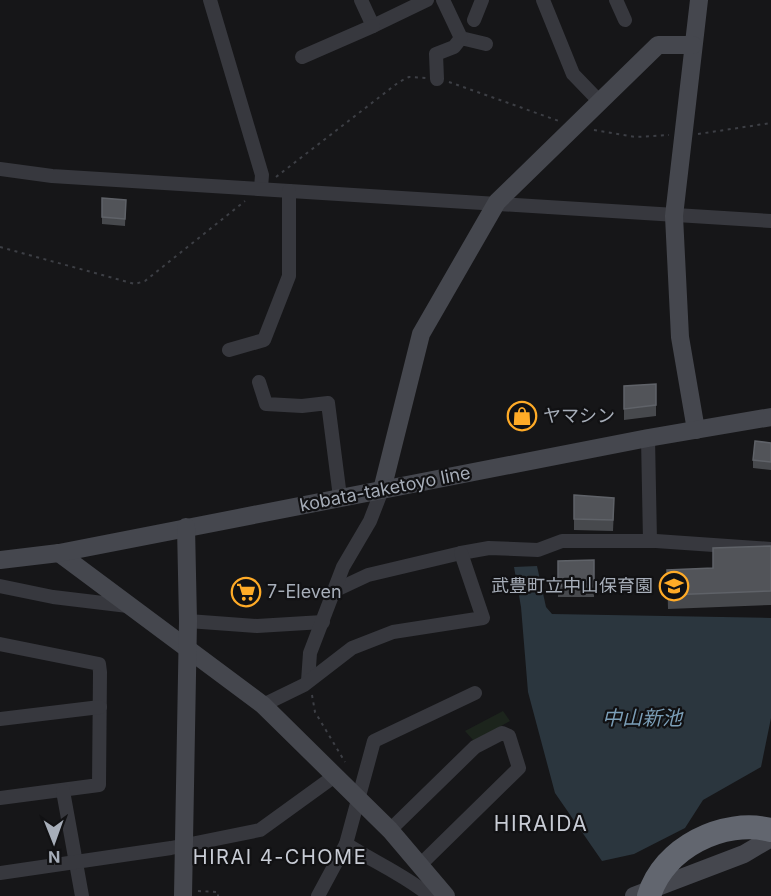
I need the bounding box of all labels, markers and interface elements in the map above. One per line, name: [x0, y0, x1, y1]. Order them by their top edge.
shop icon: ヤマシン: [506, 400, 538, 432]
place label: ヤマシン: [543, 405, 615, 426]
street label: kobata-taketoyo line: [298, 462, 472, 515]
school or university icon: 武豊町立中山保育園: [658, 570, 690, 602]
place label: 武豊町立中山保育園: [491, 575, 653, 596]
supermarket icon: 7-Eleven: [230, 576, 262, 608]
place label: 7-Eleven: [267, 581, 342, 602]
water label: 中山新池: [602, 706, 684, 730]
district label: HIRAIDA: [494, 811, 588, 836]
north arrow: [24, 812, 84, 872]
district label: HIRAI 4-CHOME: [193, 845, 367, 869]
text: N: [48, 847, 61, 867]

